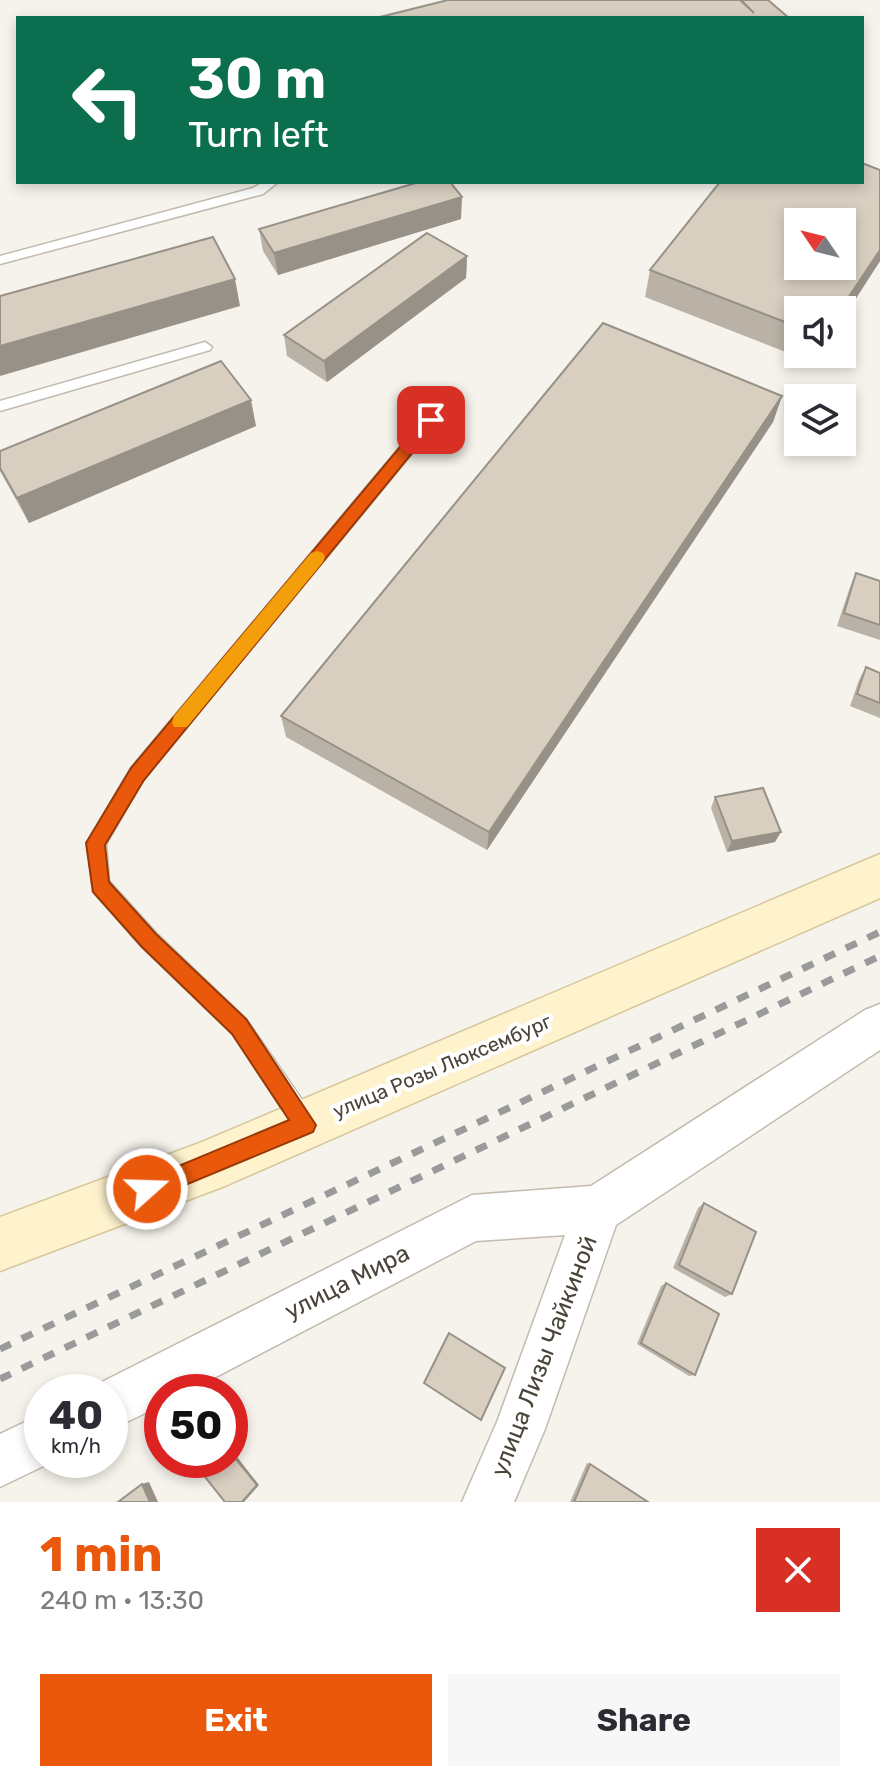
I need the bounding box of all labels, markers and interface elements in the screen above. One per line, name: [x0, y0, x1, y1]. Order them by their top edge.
text: 30 m: [188, 46, 326, 112]
icon: left: [56, 48, 160, 152]
text: Turn left: [188, 113, 329, 156]
north arrow: [784, 208, 856, 280]
map controls: [784, 208, 856, 456]
button: sound: [784, 296, 856, 368]
button: layers: [784, 384, 856, 456]
pin: [397, 386, 465, 454]
icon: arrive: [409, 398, 453, 442]
street label: улица Розы Люксембург: [329, 1009, 555, 1123]
position arrow: [105, 1147, 189, 1231]
street label: улица Лизы Чайкиной: [485, 1232, 603, 1480]
street label: улица Мира: [280, 1239, 414, 1325]
speed limit sign: 50: [144, 1374, 248, 1478]
text: 40: [49, 1392, 103, 1439]
text: km/h: [51, 1434, 101, 1458]
text: 1 min: [40, 1526, 163, 1583]
button: close: [756, 1528, 840, 1612]
text: 240 m · 13:30: [40, 1585, 204, 1616]
button: Exit: [40, 1674, 432, 1766]
button: Share: [448, 1674, 840, 1766]

